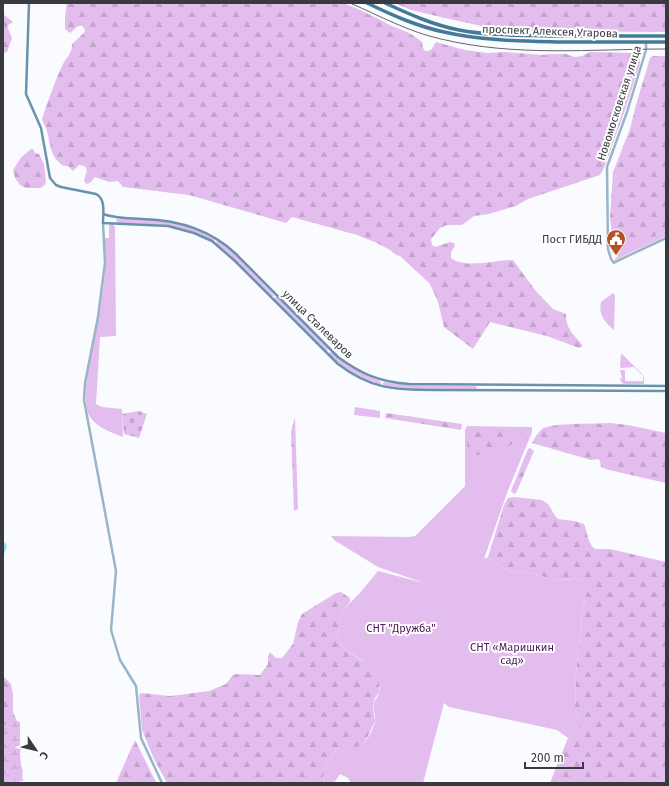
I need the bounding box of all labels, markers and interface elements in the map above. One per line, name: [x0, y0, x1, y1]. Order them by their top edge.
street label: проспект Алексея Угарова: [482, 23, 618, 40]
street label: Новомосковская улица: [595, 44, 644, 162]
public building icon: Пост ГИБДД: [605, 228, 627, 256]
place label: Пост ГИБДД: [542, 233, 602, 246]
street label: улица Сталеваров: [280, 287, 356, 361]
park label: СНТ "Дружба": [366, 622, 436, 635]
park label: СНТ «Маришкин сад»: [470, 641, 554, 667]
north arrow: [16, 730, 56, 770]
scale bar: [525, 744, 583, 770]
text: С: [36, 749, 51, 762]
text: 200 m: [531, 751, 564, 765]

